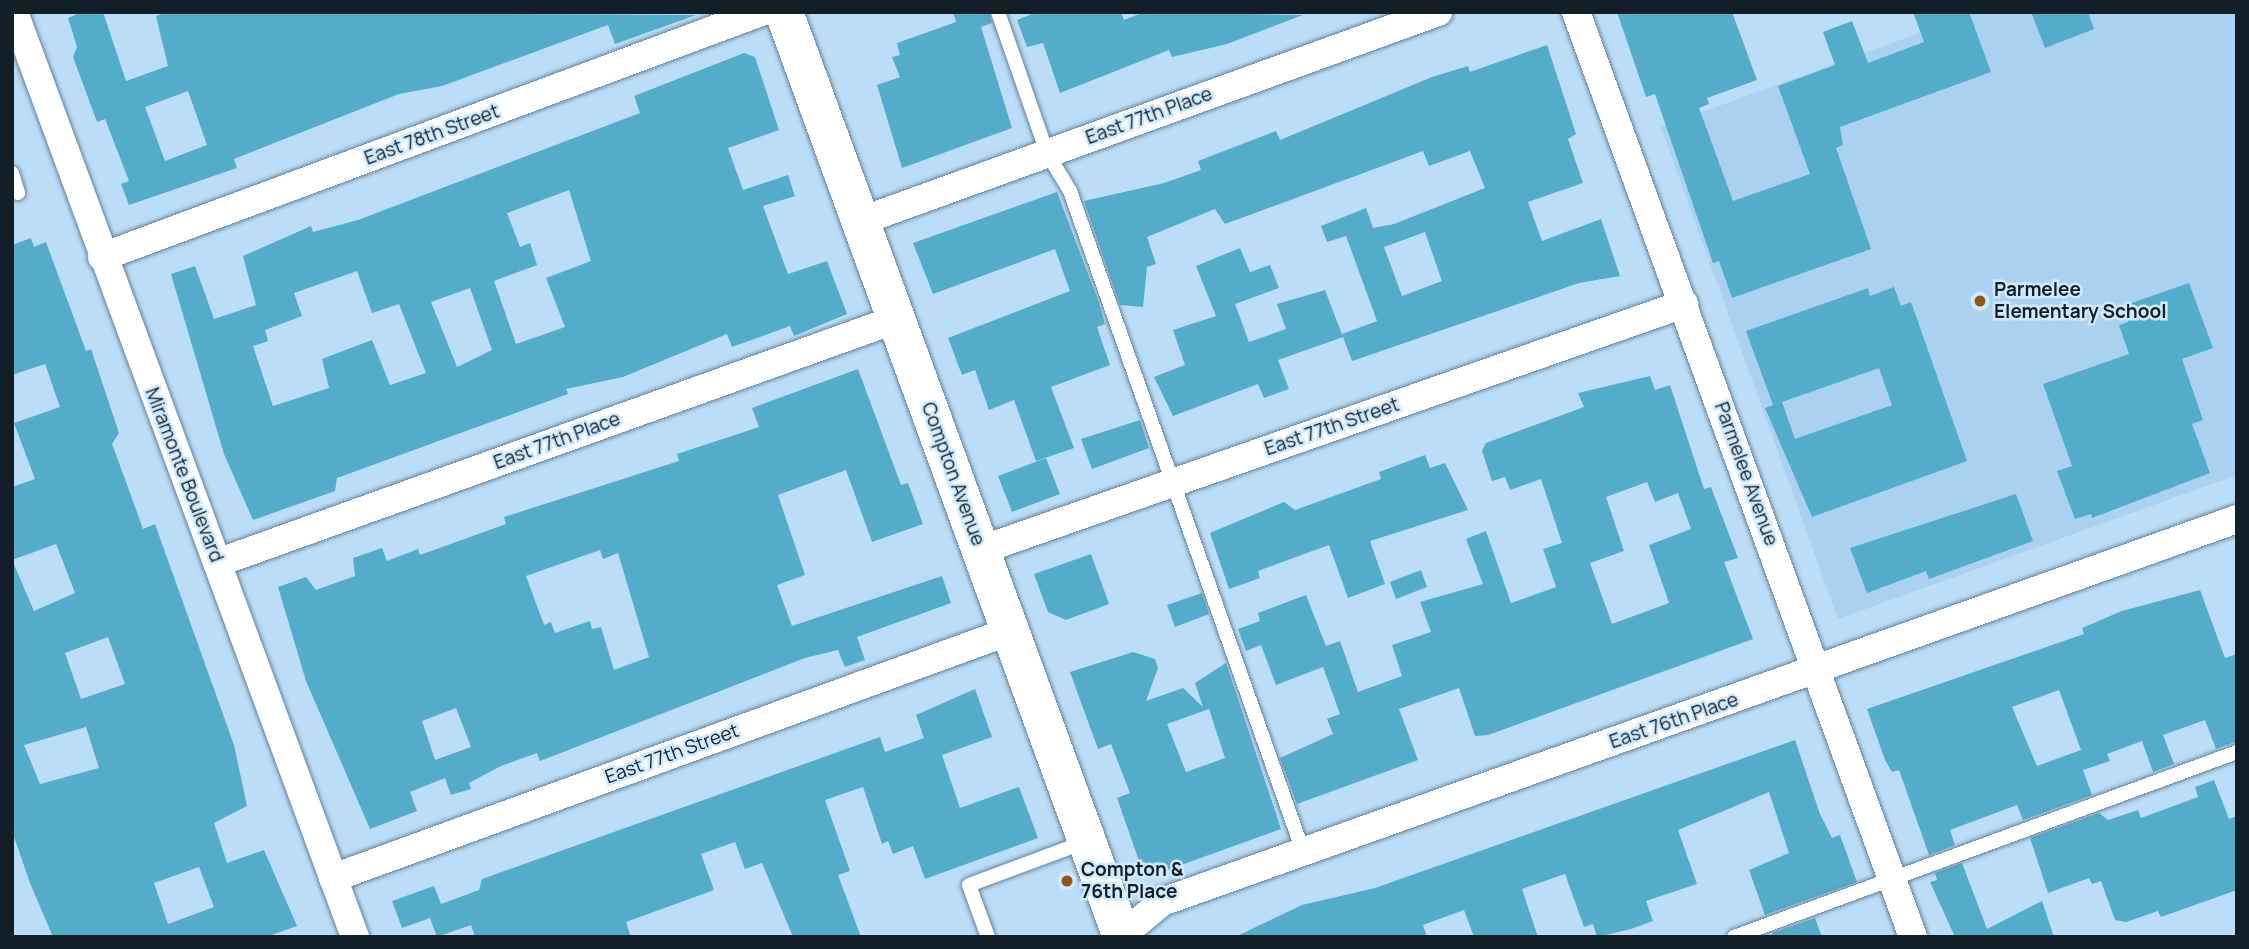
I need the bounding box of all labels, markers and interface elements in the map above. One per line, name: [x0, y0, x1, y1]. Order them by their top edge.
street label: East 77th Place: [1083, 83, 1215, 149]
street label: East 78th Street: [361, 100, 503, 170]
place label: Parmelee Elementary School: [1994, 279, 2167, 323]
marker: Parmelee Elementary School: [1972, 293, 1988, 309]
street label: Miramonte Boulevard: [140, 385, 228, 565]
street label: East 77th Street: [1262, 393, 1402, 461]
street label: Compton Avenue: [917, 399, 989, 549]
street label: Parmelee Avenue: [1709, 399, 1783, 549]
street label: East 77th Place: [491, 408, 623, 474]
street label: East 76th Place: [1607, 688, 1741, 754]
street label: East 77th Street: [602, 719, 742, 789]
place label: Compton & 76th Place: [1081, 859, 1183, 903]
marker: Compton & 76th Place: [1059, 873, 1075, 889]

